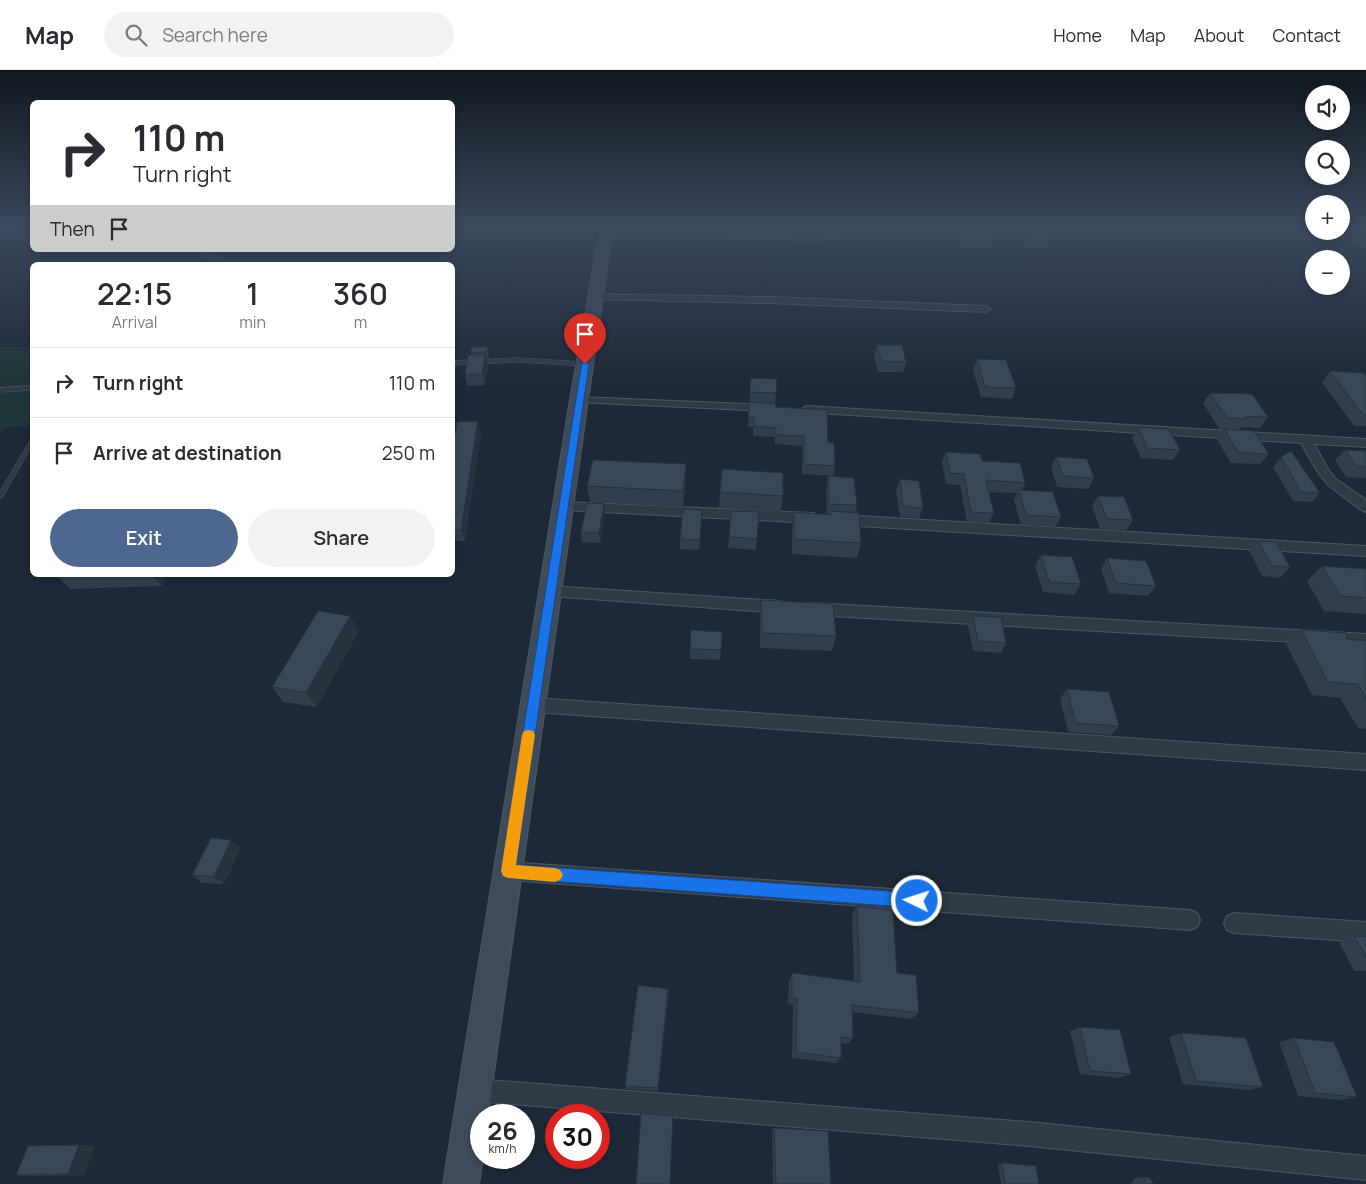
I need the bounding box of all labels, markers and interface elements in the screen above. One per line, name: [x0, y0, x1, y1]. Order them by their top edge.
search box: [104, 12, 454, 57]
text: Map: [25, 18, 74, 51]
icon: search: [122, 21, 150, 49]
text: Search here: [162, 22, 268, 48]
text: Home: [1053, 23, 1102, 47]
text: Map: [1130, 23, 1166, 47]
text: About: [1194, 23, 1244, 47]
text: Contact: [1272, 23, 1341, 47]
map controls: [1305, 85, 1350, 295]
button: sound: [1305, 85, 1350, 130]
text: 110 m: [133, 114, 225, 162]
icon: right: [50, 120, 115, 185]
button: search: [1305, 140, 1350, 185]
text: Turn right: [133, 159, 231, 189]
button: +: [1305, 195, 1350, 240]
icon: arrive: [105, 215, 133, 243]
text: Then: [50, 216, 95, 242]
button: −: [1305, 250, 1350, 295]
text: 22:15: [97, 273, 172, 314]
text: 1: [246, 273, 259, 314]
text: 360: [333, 273, 388, 314]
text: Arrival: [112, 311, 157, 333]
text: min: [239, 311, 266, 333]
text: m: [354, 311, 367, 333]
pin: [564, 313, 606, 364]
icon: arrive: [571, 320, 599, 348]
icon: right: [50, 369, 78, 397]
text: Turn right: [93, 370, 183, 396]
text: 110 m: [389, 370, 435, 396]
icon: arrive: [50, 439, 78, 467]
text: Arrive at destination: [93, 440, 282, 466]
text: 250 m: [382, 440, 435, 466]
button: Exit: [50, 509, 238, 567]
button: Share: [248, 509, 435, 567]
position arrow: [890, 874, 942, 926]
speed limit sign: 30: [545, 1104, 610, 1169]
text: 26: [487, 1113, 518, 1148]
text: km/h: [489, 1140, 516, 1157]

